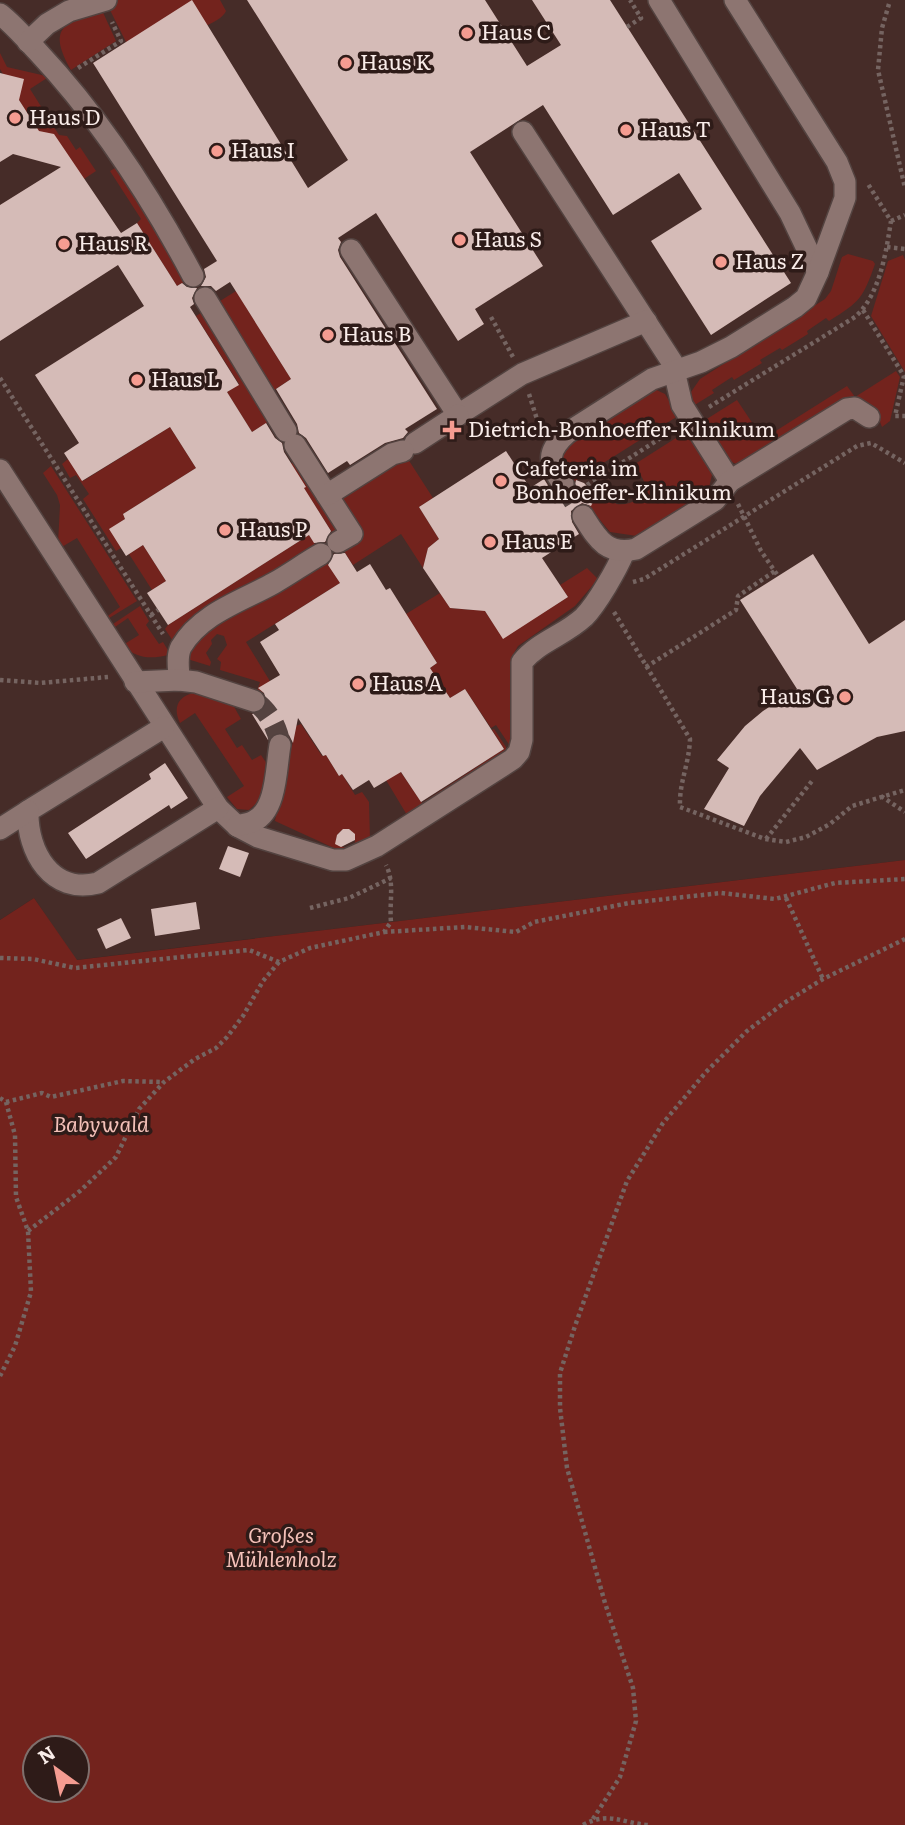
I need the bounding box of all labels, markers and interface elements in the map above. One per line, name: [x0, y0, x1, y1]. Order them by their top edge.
place label: Haus C: [481, 15, 551, 46]
marker: Haus C: [459, 25, 475, 41]
place label: Haus K: [360, 45, 431, 76]
marker: Haus K: [338, 55, 354, 71]
place label: Haus D: [29, 100, 100, 131]
marker: Haus D: [7, 110, 23, 126]
place label: Haus T: [640, 112, 711, 143]
marker: Haus T: [618, 122, 634, 138]
place label: Haus I: [231, 133, 295, 164]
marker: Haus I: [209, 143, 225, 159]
place label: Haus S: [474, 222, 542, 253]
place label: Haus R: [78, 226, 149, 257]
marker: Haus S: [452, 232, 468, 248]
marker: Haus R: [56, 236, 72, 252]
place label: Haus Z: [735, 244, 804, 275]
marker: Haus Z: [713, 254, 729, 270]
place label: Haus B: [342, 317, 411, 348]
marker: Haus B: [320, 327, 336, 343]
place label: Haus L: [151, 362, 220, 393]
marker: Haus L: [129, 372, 145, 388]
place label: Dietrich-Bonhoeffer-Klinikum: [468, 412, 775, 443]
marker: Dietrich-Bonhoeffer-Klinikum: [442, 420, 462, 440]
place label: Cafeteria im Bonhoeffer-Klinikum: [515, 451, 732, 506]
marker: Cafeteria im Bonhoeffer-Klinikum: [493, 473, 509, 489]
place label: Haus P: [239, 512, 307, 543]
marker: Haus P: [217, 522, 233, 538]
place label: Haus E: [504, 524, 573, 555]
marker: Haus E: [482, 534, 498, 550]
place label: Haus A: [372, 666, 443, 697]
marker: Haus A: [350, 676, 366, 692]
place label: Haus G: [760, 679, 831, 710]
marker: Haus G: [837, 689, 853, 705]
park label: Babywald: [53, 1107, 149, 1138]
park label: Großes Mühlenholz: [226, 1518, 336, 1573]
north arrow: [21, 1734, 91, 1804]
text: N: [32, 1738, 61, 1770]

